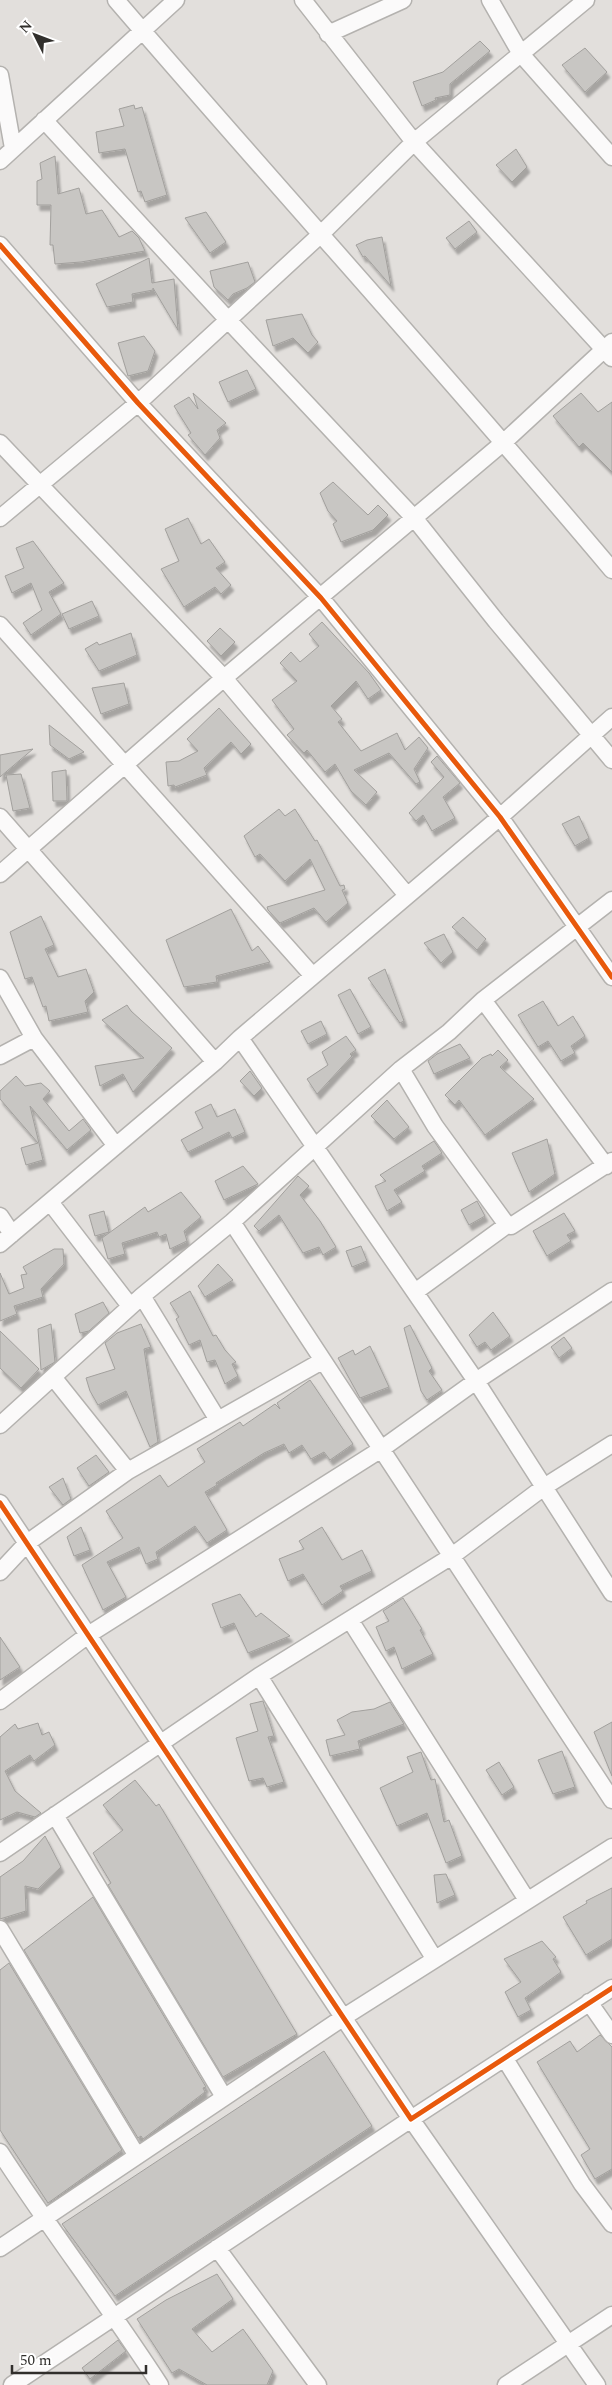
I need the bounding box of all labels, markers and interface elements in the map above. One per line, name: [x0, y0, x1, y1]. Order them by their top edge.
north arrow: [10, 10, 60, 60]
text: N: [14, 15, 37, 38]
scale bar: [12, 2342, 146, 2374]
text: 50 m: [20, 2349, 52, 2372]

